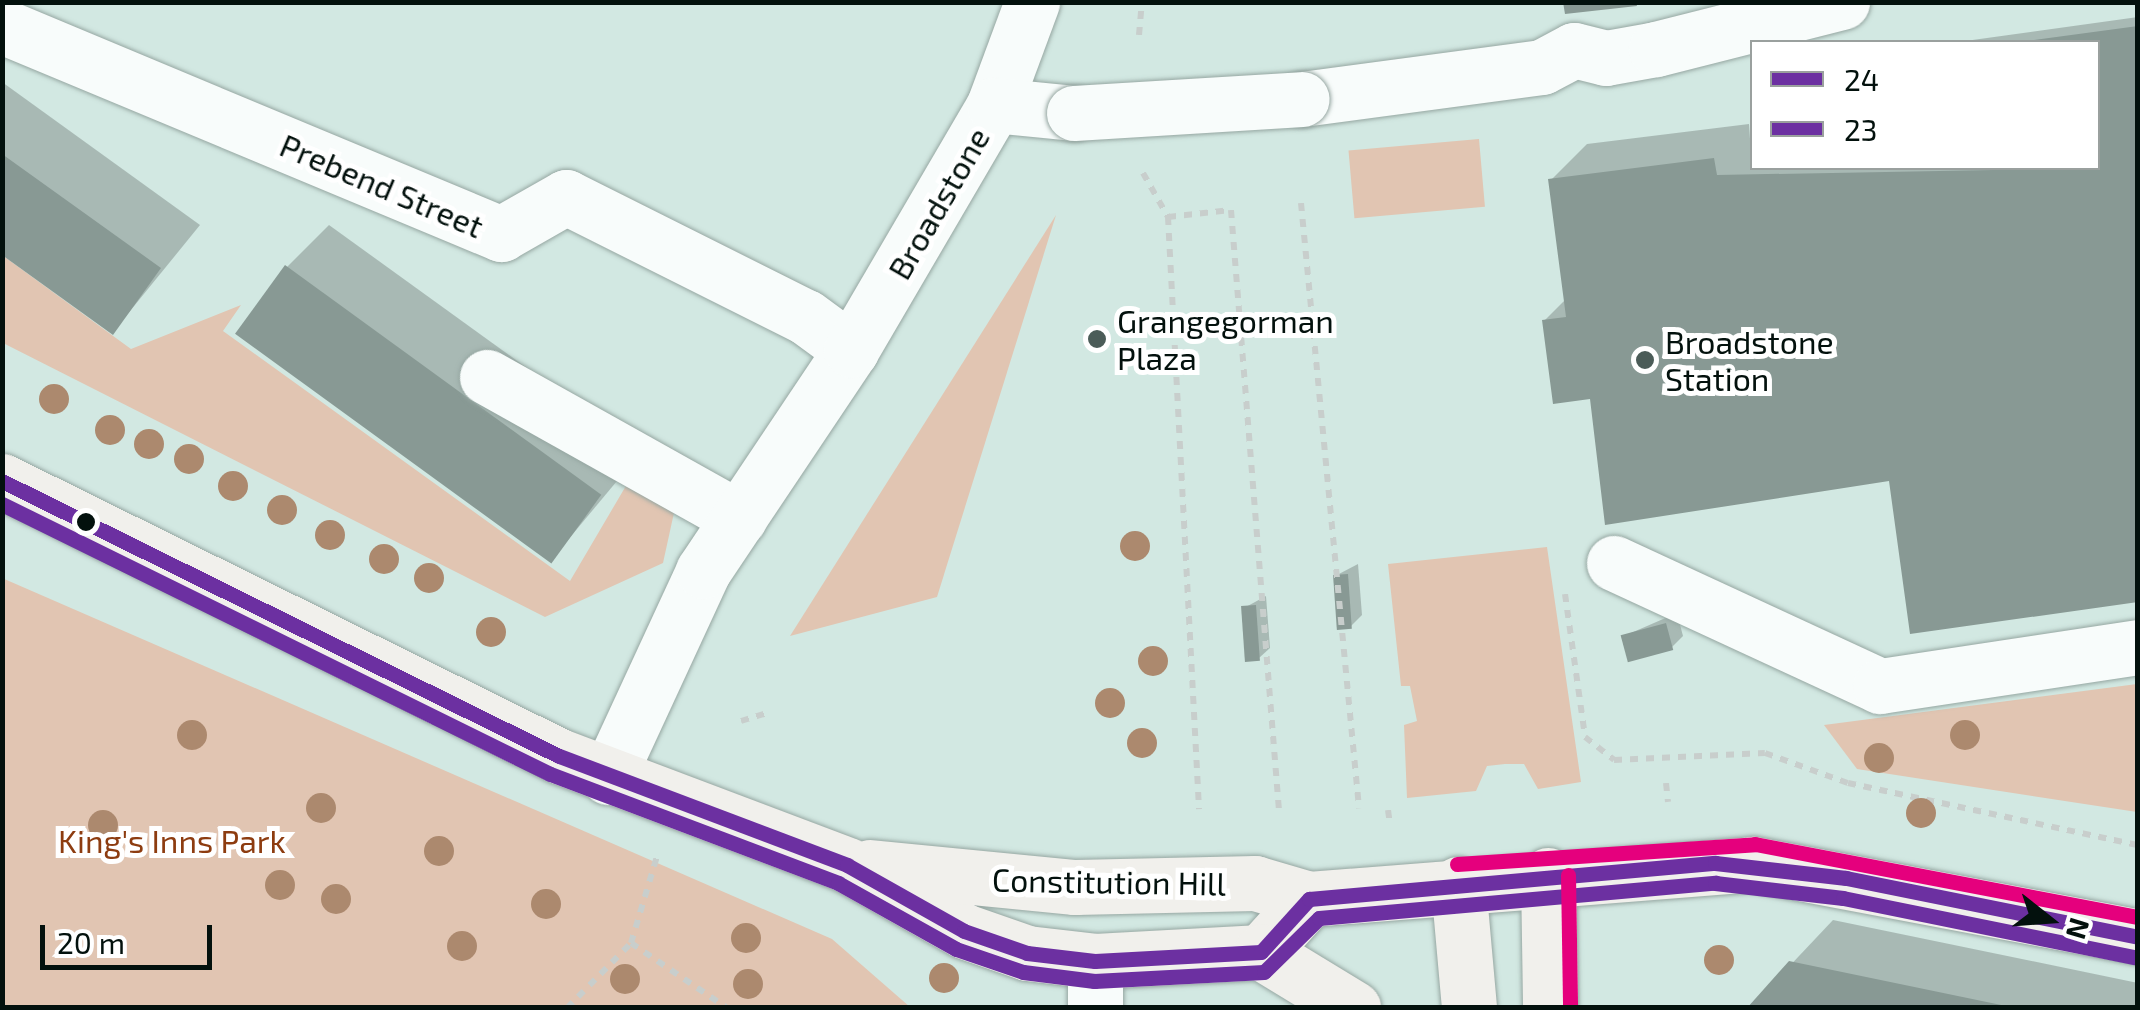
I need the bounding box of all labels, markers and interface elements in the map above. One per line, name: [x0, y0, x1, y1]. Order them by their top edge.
legend: [1750, 40, 2100, 170]
text: 24: [1844, 61, 1879, 97]
text: 23: [1844, 111, 1878, 147]
street label: Broadstone: [879, 120, 997, 286]
street label: Prebend Street: [275, 125, 489, 245]
place label: Grangegorman Plaza: [1117, 302, 1334, 377]
place label: Broadstone Station: [1665, 323, 1834, 398]
marker: Grangegorman Plaza: [1086, 328, 1108, 350]
marker: Broadstone Station: [1634, 349, 1656, 371]
unlabelled marker: [76, 512, 96, 532]
park label: King's Inns Park: [58, 821, 286, 859]
street label: Constitution Hill: [992, 860, 1226, 902]
north arrow: [2000, 870, 2100, 970]
scale bar: [45, 905, 218, 967]
text: N: [2059, 914, 2098, 943]
text: 20 m: [57, 924, 125, 960]

